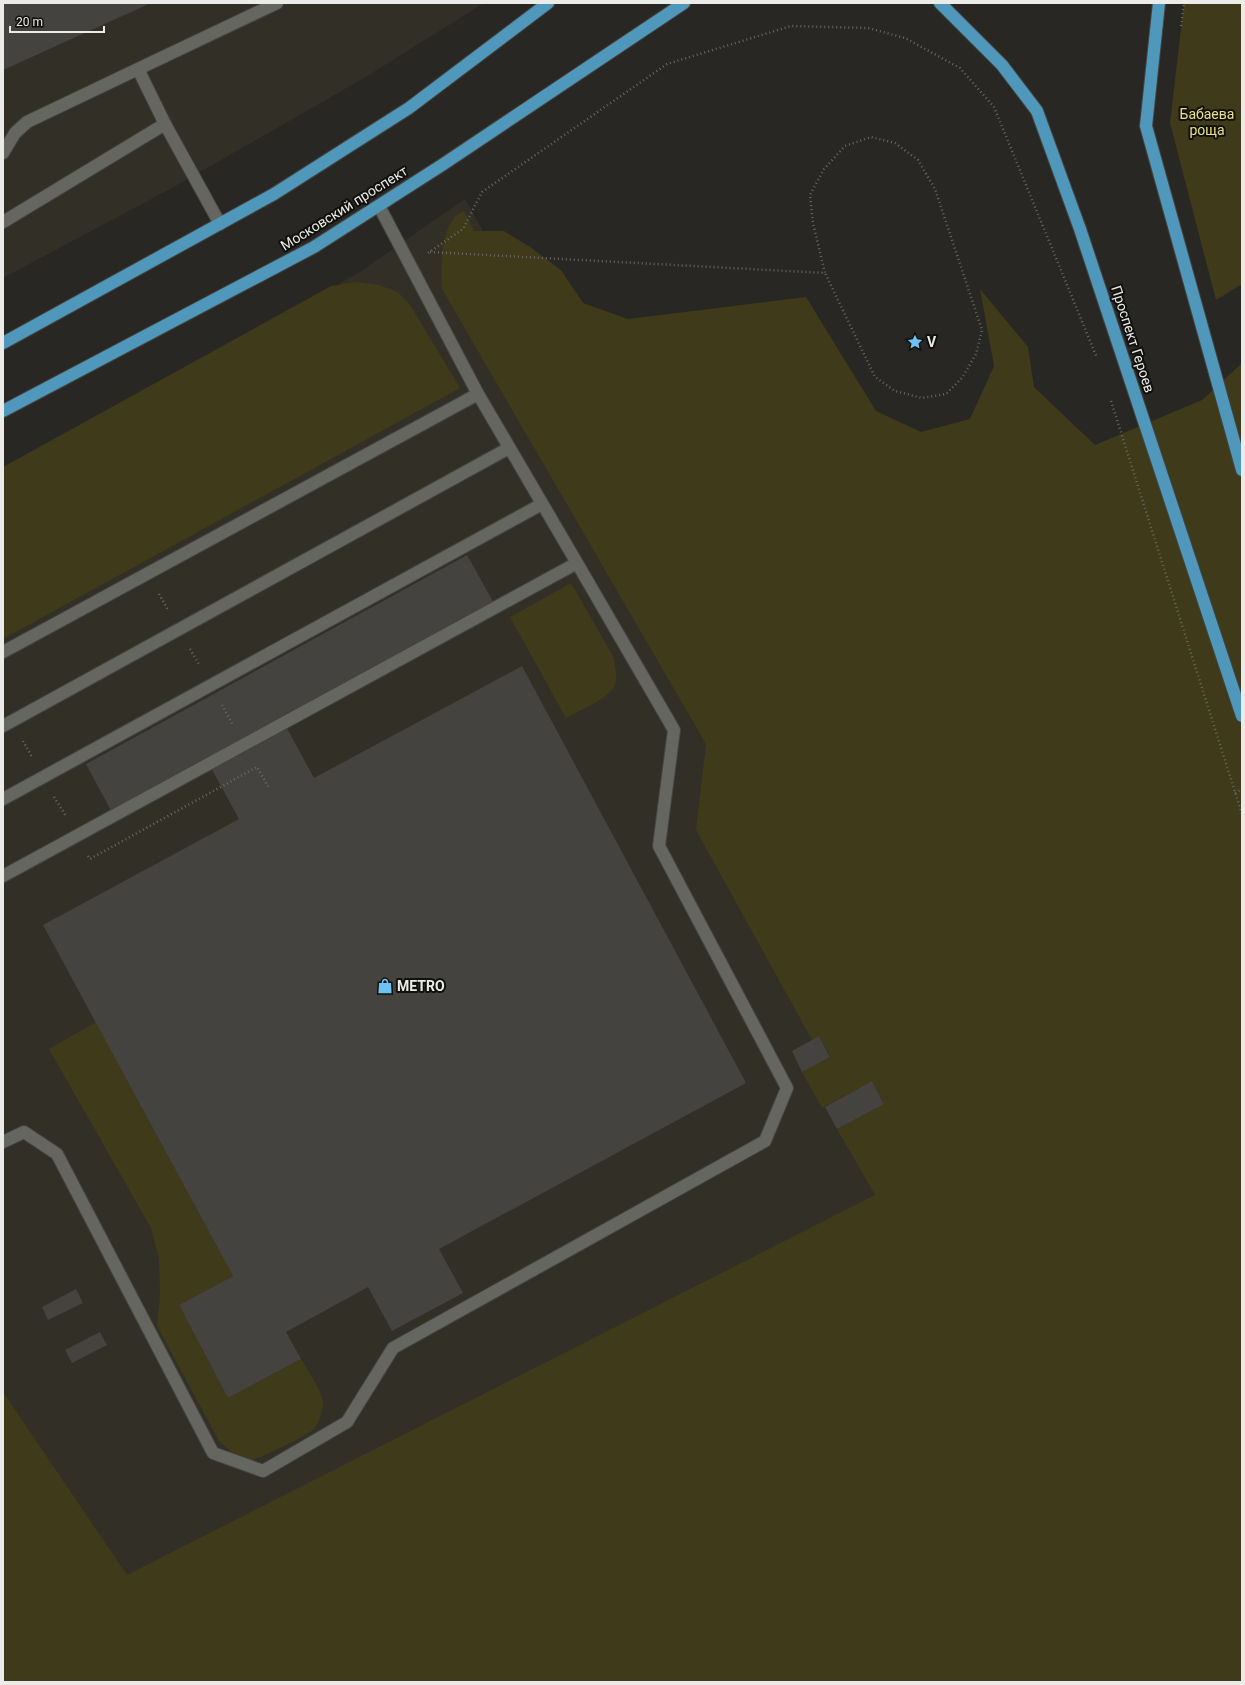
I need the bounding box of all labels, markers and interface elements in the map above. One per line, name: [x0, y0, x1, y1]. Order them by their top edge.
scale bar: [10, 8, 104, 34]
text: 20 m: [16, 15, 43, 29]
park label: Бабаева роща: [1180, 106, 1234, 138]
street label: Московский проспект: [278, 162, 411, 254]
street label: Проспект Героев: [1108, 283, 1158, 395]
place icon: V: [906, 333, 924, 351]
place label: V: [927, 334, 937, 350]
shop icon: METRO: [376, 977, 394, 995]
place label: METRO: [397, 978, 445, 994]

